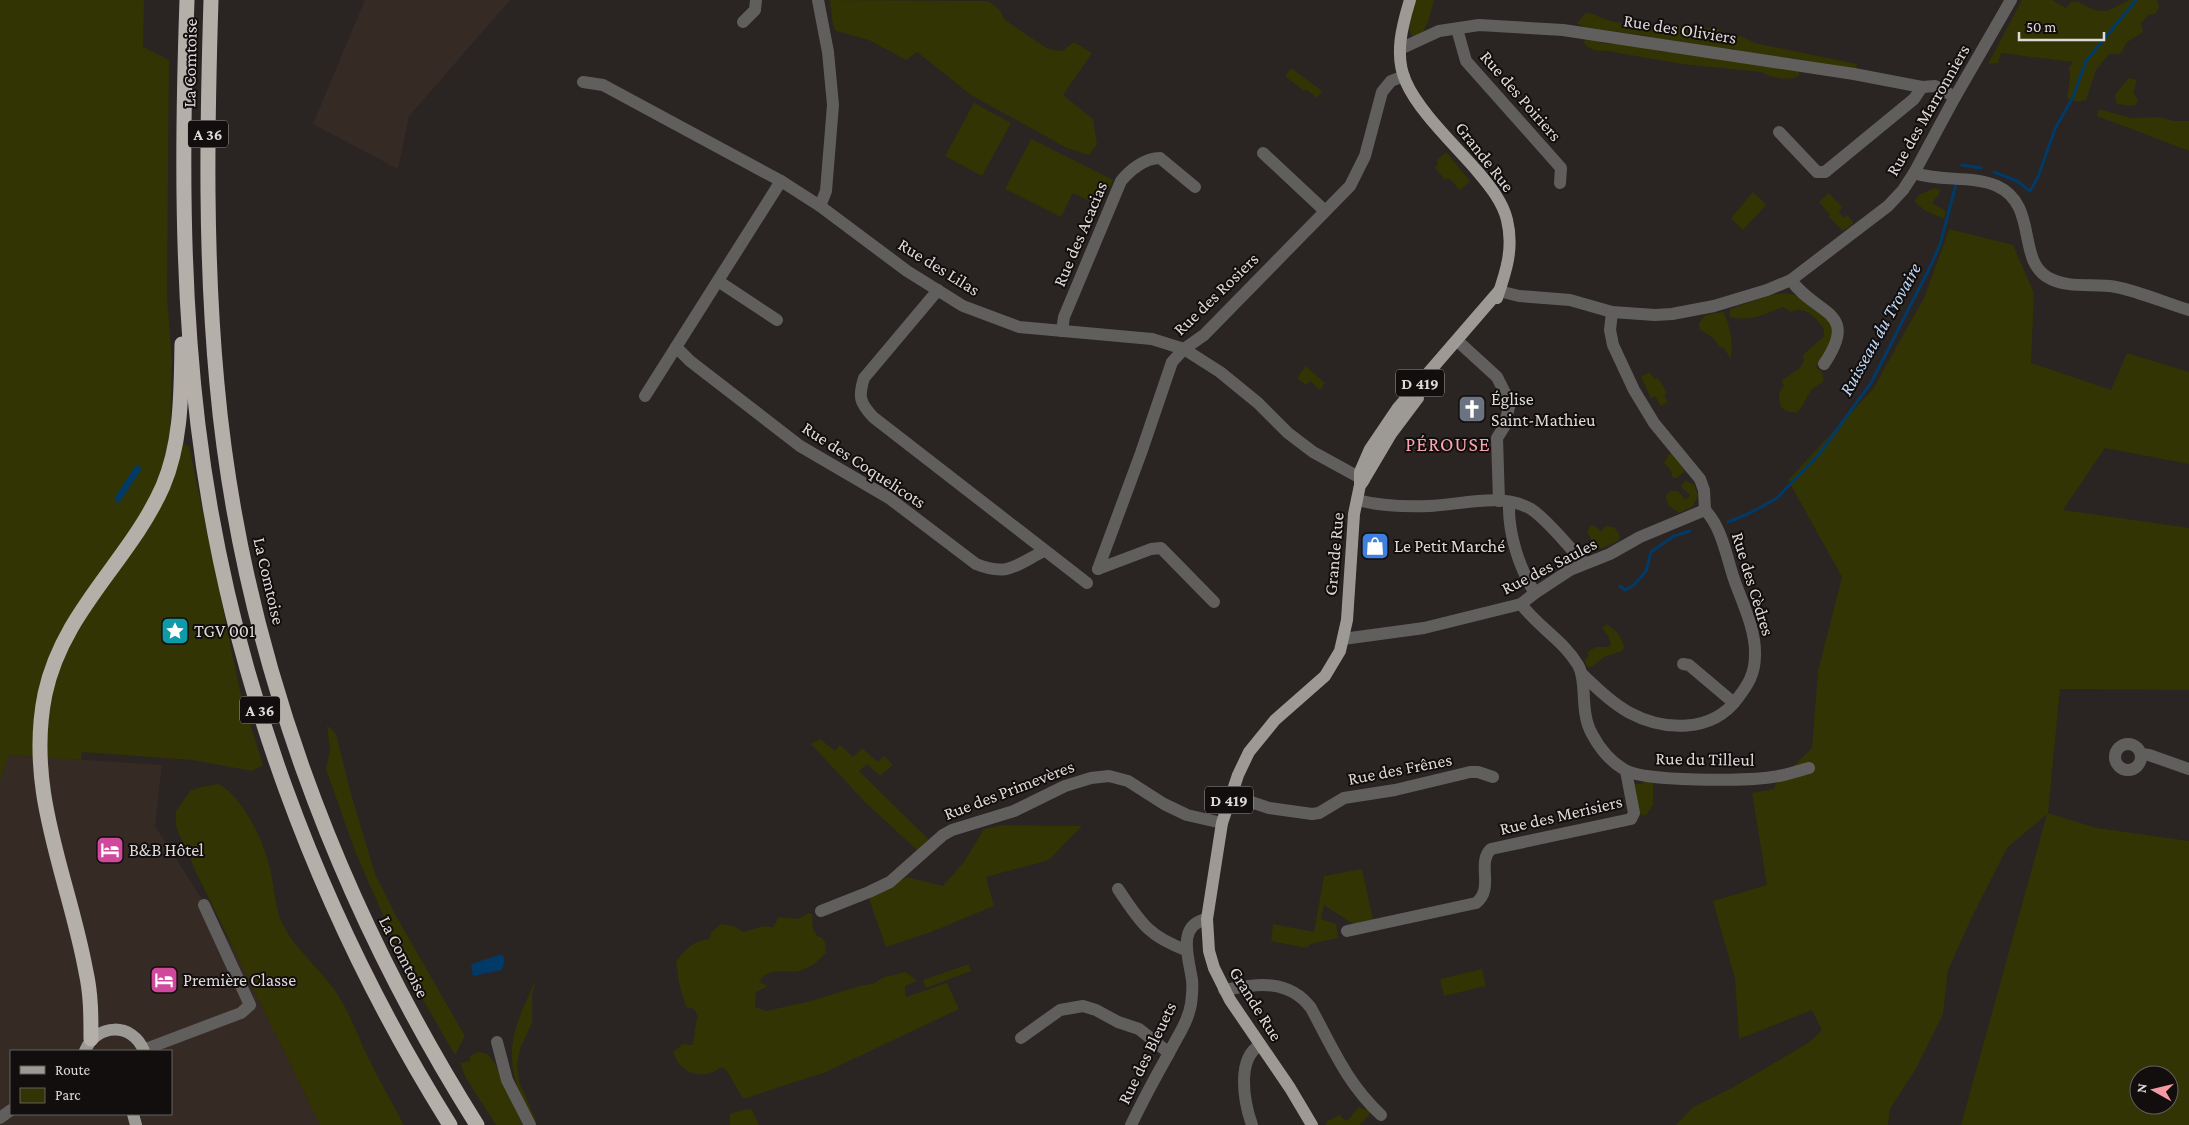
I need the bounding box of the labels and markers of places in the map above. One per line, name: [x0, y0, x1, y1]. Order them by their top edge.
place label: Église Saint-Mathieu: [1491, 389, 1596, 430]
church icon: Église Saint-Mathieu: [1457, 394, 1487, 424]
shop icon: Le Petit Marché: [1360, 531, 1390, 561]
place label: Le Petit Marché: [1394, 536, 1505, 556]
place icon: TGV 001: [160, 616, 190, 646]
place label: TGV 001: [194, 621, 255, 641]
hotel icon: B&B Hôtel: [95, 835, 125, 865]
place label: B&B Hôtel: [129, 840, 204, 860]
hotel icon: Première Classe: [149, 965, 179, 995]
place label: Première Classe: [183, 970, 296, 990]

